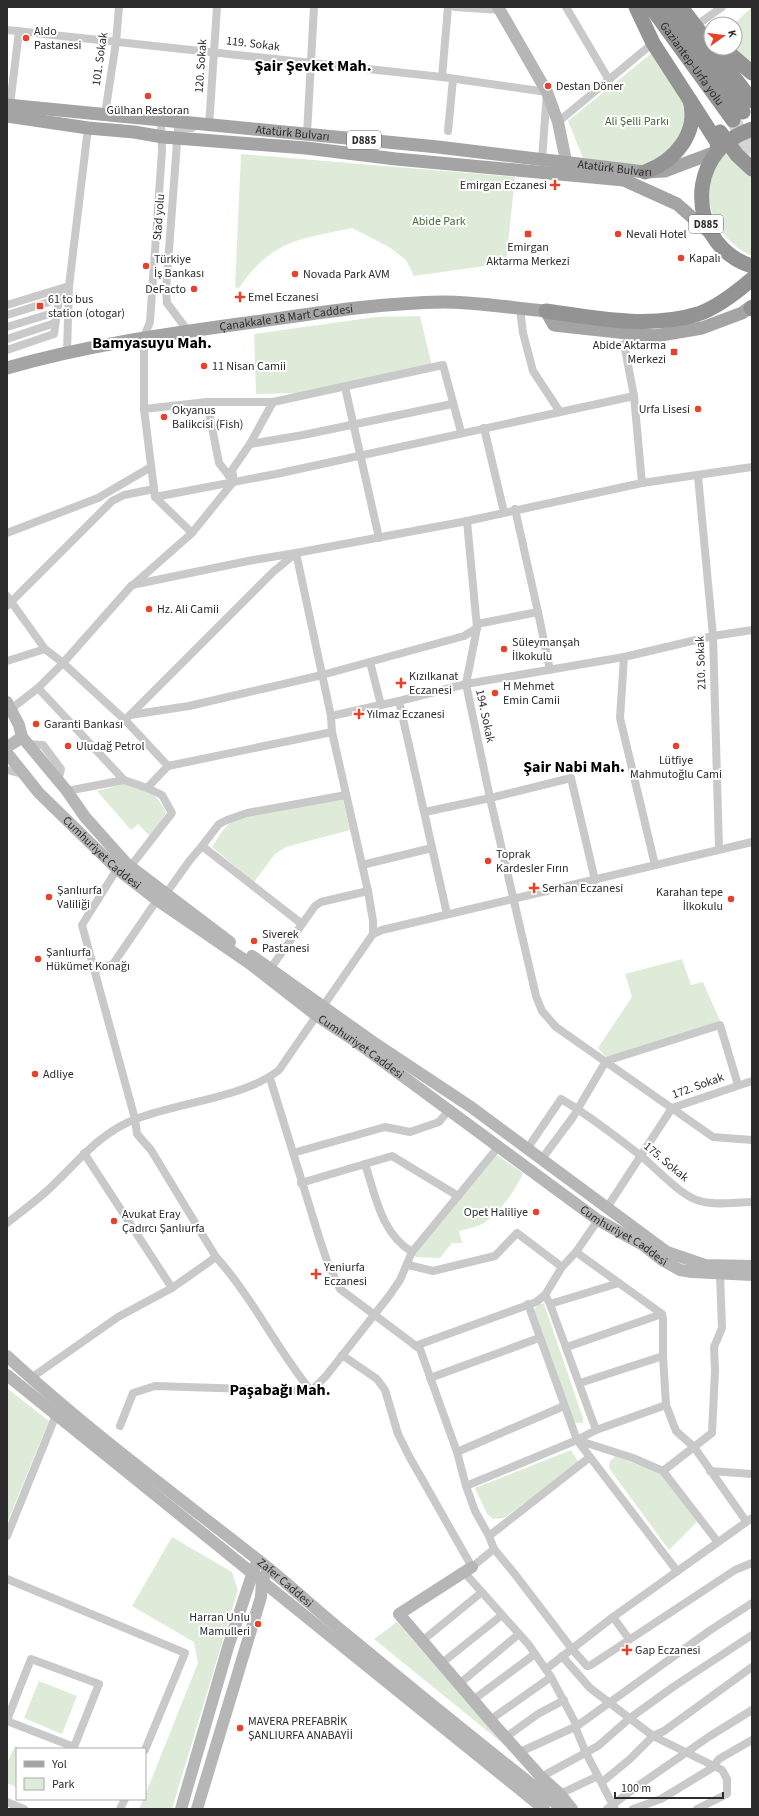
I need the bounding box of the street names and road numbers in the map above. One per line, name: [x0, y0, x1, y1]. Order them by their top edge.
street label: Gaziantep-Urfa yolu: [656, 18, 728, 109]
street label: 101. Sokak: [88, 31, 112, 87]
street label: 119. Sokak: [225, 32, 281, 56]
street label: 120. Sokak: [191, 38, 211, 94]
street label: Atatürk Bulvarı: [255, 121, 331, 145]
road number: D885: [347, 131, 381, 149]
street label: Atatürk Bulvarı: [577, 155, 652, 181]
street label: Stad yolu: [149, 193, 169, 241]
road number: D885: [689, 215, 723, 233]
street label: Çanakkale 18 Mart Caddesi: [218, 300, 354, 335]
street label: 210. Sokak: [692, 636, 710, 690]
street label: 194. Sokak: [471, 688, 499, 744]
street label: Cumhuriyet Caddesi: [59, 812, 145, 893]
street label: Cumhuriyet Caddesi: [315, 1010, 407, 1083]
street label: 172. Sokak: [670, 1069, 726, 1103]
street label: 175. Sokak: [640, 1138, 692, 1186]
street label: Cumhuriyet Caddesi: [576, 1201, 671, 1270]
street label: Zafer Caddesi: [254, 1554, 317, 1611]

